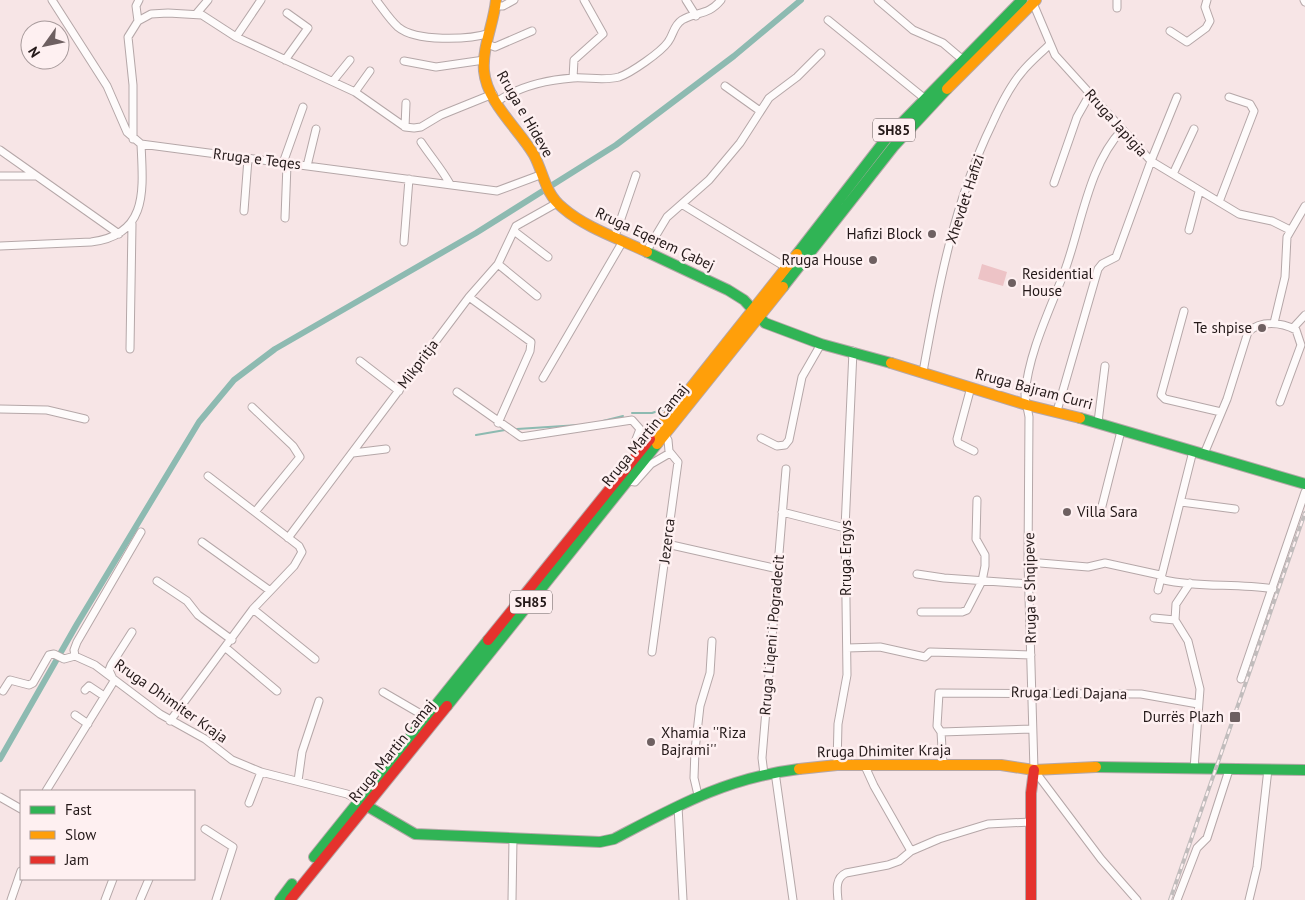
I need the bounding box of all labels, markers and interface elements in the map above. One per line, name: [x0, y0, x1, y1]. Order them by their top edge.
north arrow: [20, 20, 70, 70]
text: N: [24, 43, 44, 61]
street label: Rruga e Hideve: [493, 67, 558, 161]
street label: Rruga Japigia: [1081, 85, 1152, 161]
road number: SH85: [873, 118, 915, 142]
street label: Rruga e Teqes: [212, 144, 302, 173]
street label: Xhevdet Hafizi: [941, 152, 988, 246]
street label: Rruga Eqerem Çabej: [592, 203, 718, 275]
place label: Hafizi Block: [847, 224, 923, 243]
marker: Hafizi Block: [926, 228, 938, 240]
place label: Rruga House: [781, 250, 863, 269]
marker: Rruga House: [867, 254, 879, 266]
place label: Residential House: [1022, 264, 1094, 300]
marker: Residential House: [1006, 277, 1018, 289]
place label: Te shpise: [1193, 318, 1252, 337]
marker: Te shpise: [1256, 322, 1268, 334]
street label: Mikpritja: [393, 335, 442, 392]
street label: Rruga Bajram Curri: [973, 364, 1095, 413]
street label: Rruga Martin Camaj: [597, 379, 692, 490]
place label: Villa Sara: [1076, 502, 1138, 521]
marker: Villa Sara: [1061, 506, 1073, 518]
street label: Jezerca: [654, 517, 679, 566]
street label: Rruga Ergys: [836, 520, 855, 596]
street label: Rruga e Shqipeve: [1019, 532, 1040, 644]
street label: Rruga Liqeni i Pogradecit: [755, 554, 788, 716]
road number: SH85: [510, 590, 552, 614]
street label: Rruga Dhimiter Kraja: [111, 654, 232, 747]
street label: Rruga Ledi Dajana: [1011, 682, 1127, 703]
street label: Rruga Martin Camaj: [344, 695, 439, 806]
place label: Durrës Plazh: [1143, 707, 1224, 726]
marker: Durrës Plazh: [1228, 710, 1242, 724]
place label: Xhamia ''Riza Bajrami'': [661, 723, 746, 759]
marker: Xhamia ''Riza Bajrami'': [645, 736, 657, 748]
street label: Rruga Dhimiter Kraja: [817, 740, 951, 761]
legend: [20, 790, 195, 880]
text: Fast: [65, 800, 92, 819]
text: Slow: [65, 825, 96, 844]
text: Jam: [64, 850, 89, 869]

